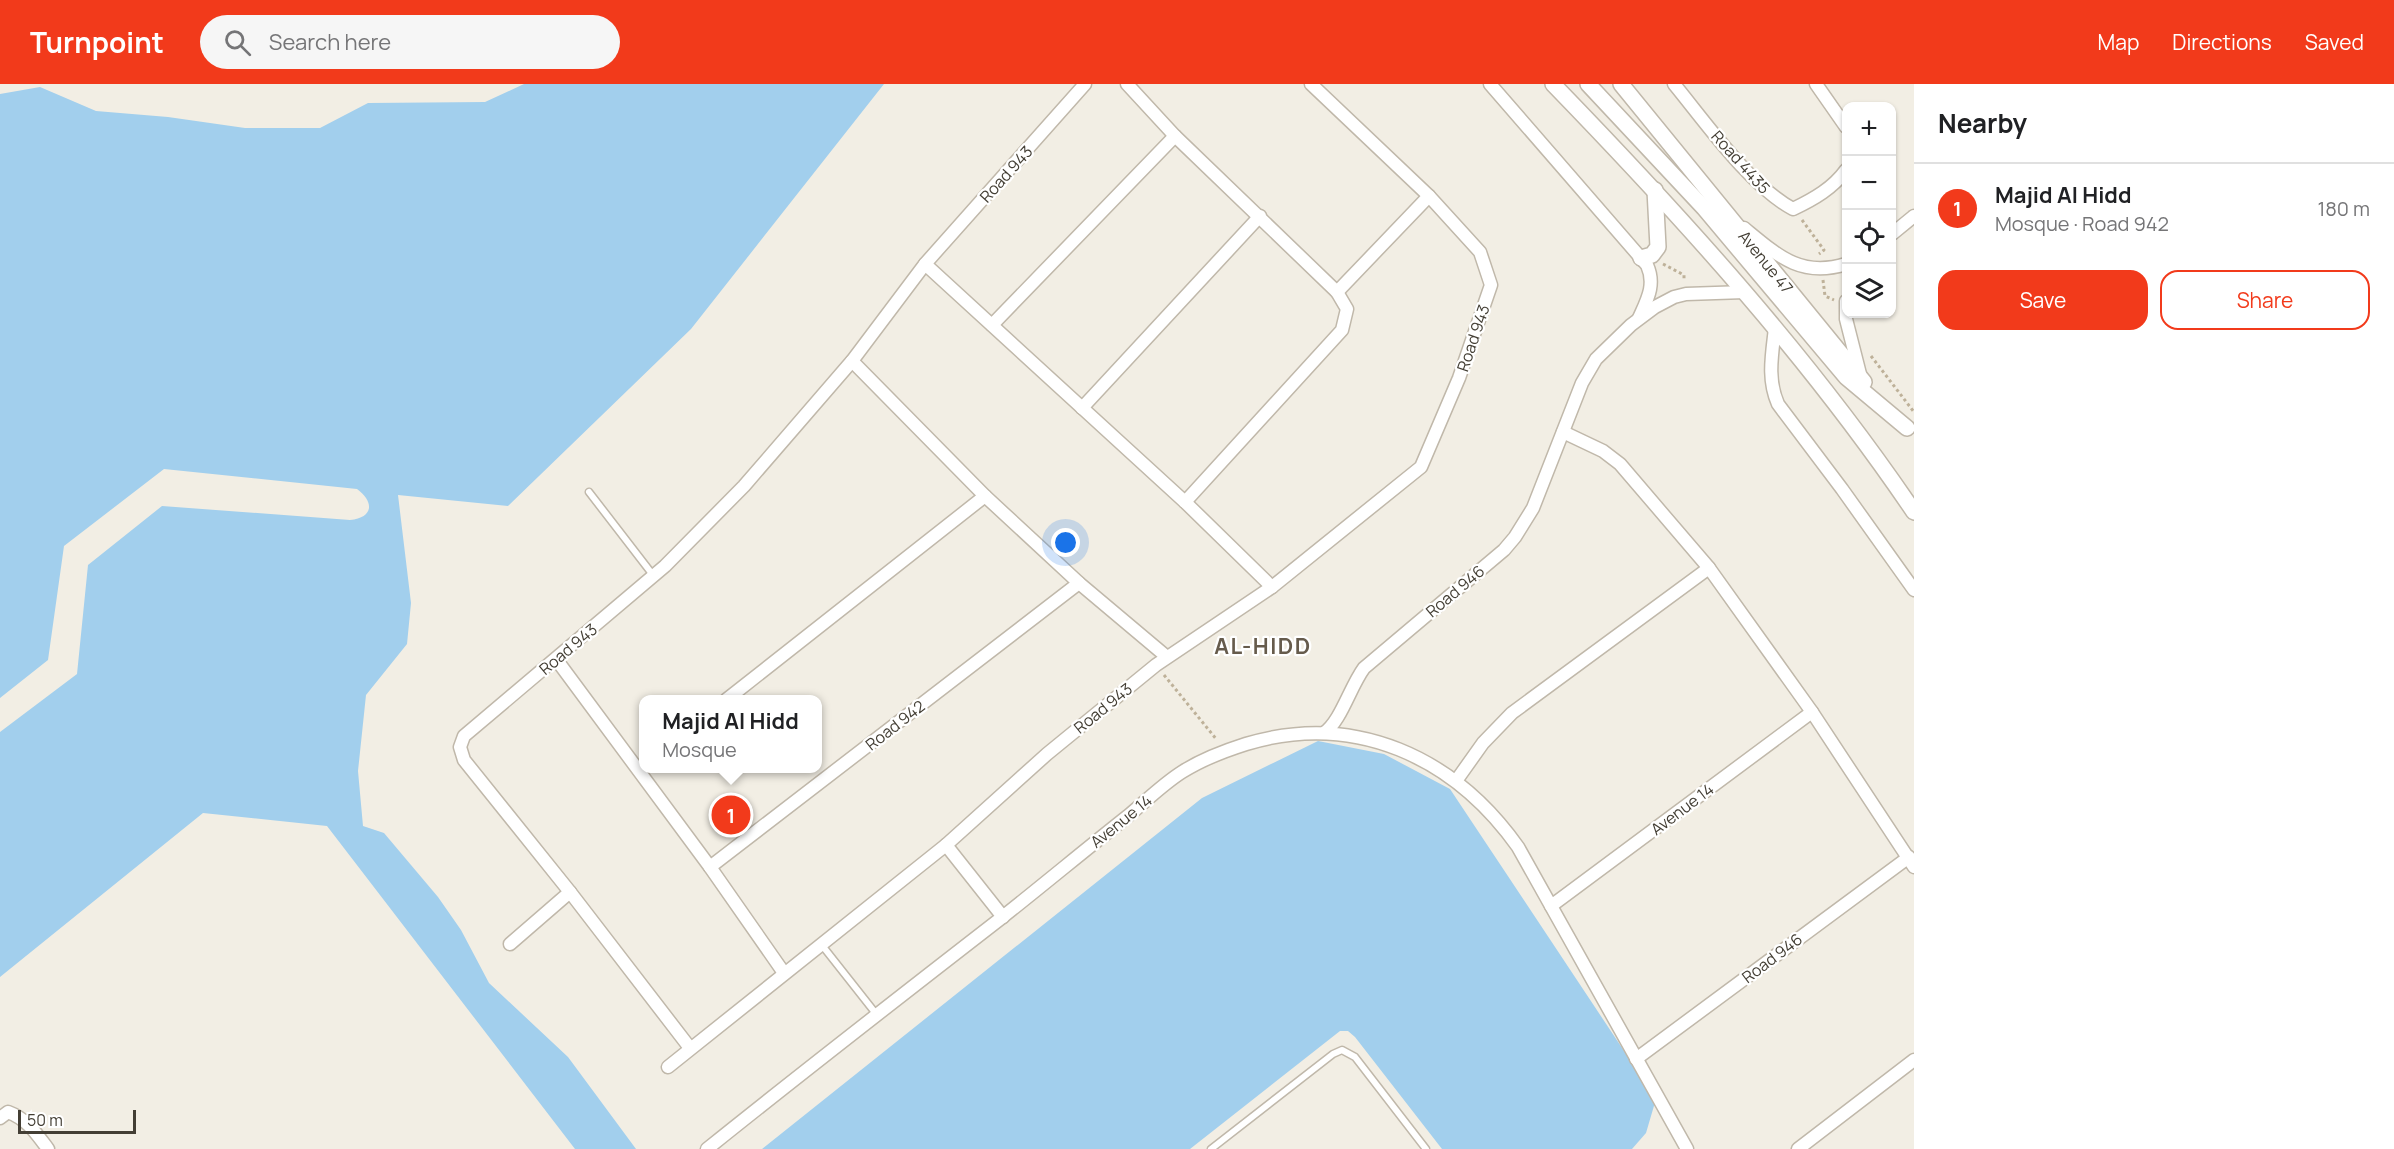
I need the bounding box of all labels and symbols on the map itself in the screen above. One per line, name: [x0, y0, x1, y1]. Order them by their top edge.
street label: Road 4435: [1707, 126, 1775, 198]
street label: Road 943: [975, 141, 1037, 207]
street label: Avenue 47: [1734, 226, 1798, 298]
street label: Road 943: [1451, 302, 1495, 374]
your location: [1051, 528, 1080, 557]
street label: Road 946: [1421, 560, 1489, 622]
street label: Road 943: [534, 618, 602, 680]
district label: AL-HIDD: [1214, 631, 1312, 661]
street label: Road 943: [1069, 678, 1137, 738]
street label: Road 942: [861, 695, 929, 755]
street label: Avenue 14: [1646, 778, 1718, 840]
street label: Avenue 14: [1085, 789, 1157, 853]
pin: 1: [712, 792, 750, 838]
street label: Road 946: [1737, 928, 1807, 988]
scale bar: [18, 1107, 136, 1134]

